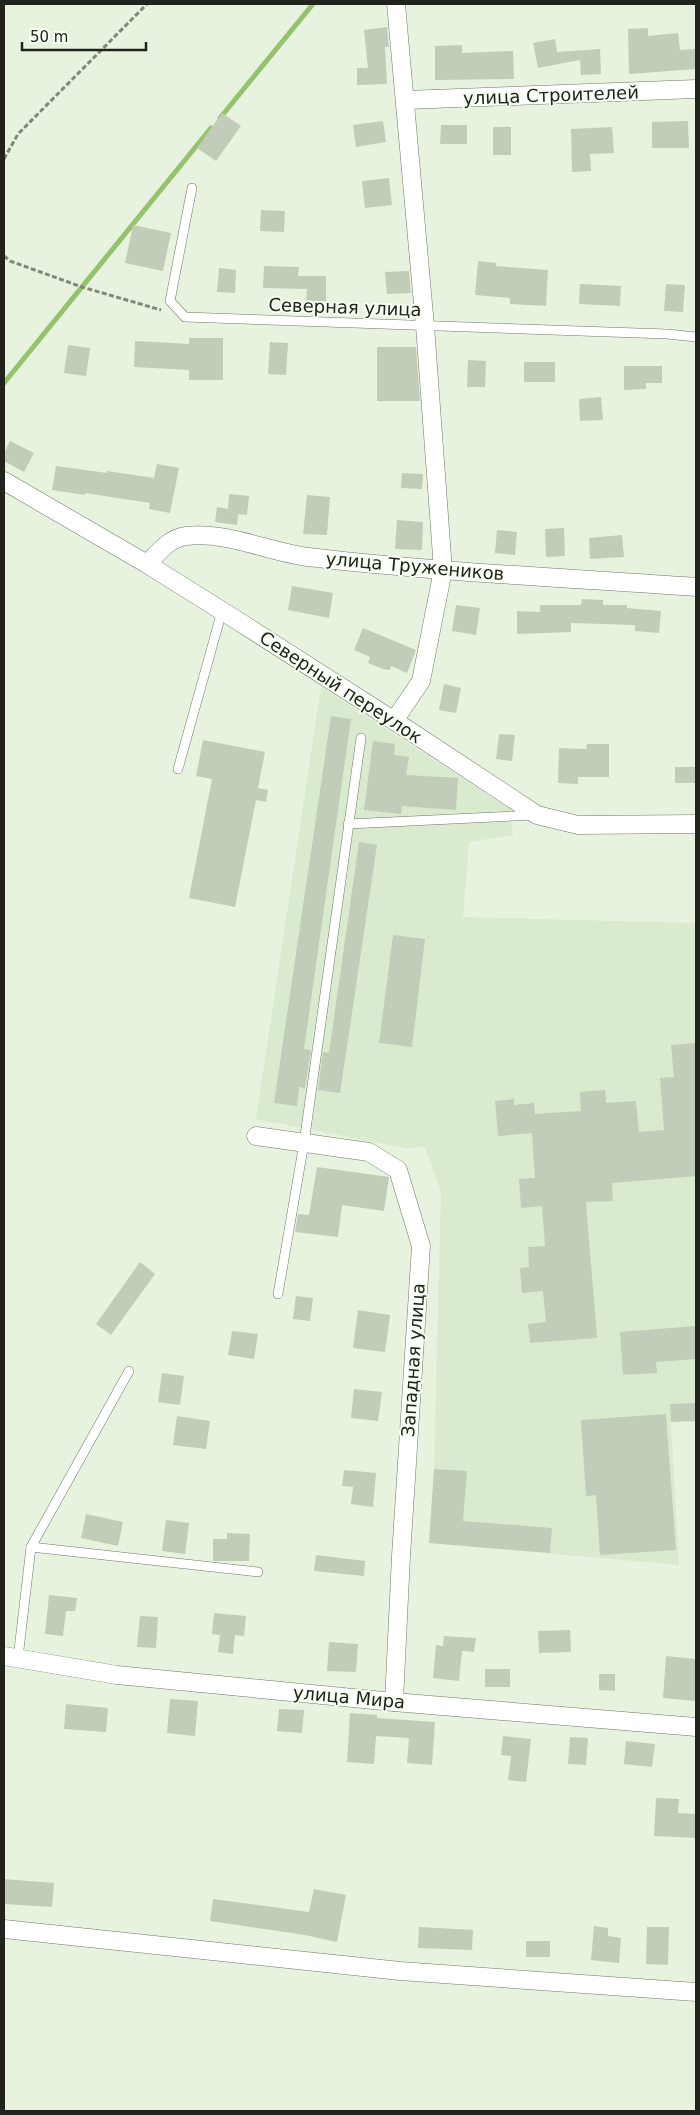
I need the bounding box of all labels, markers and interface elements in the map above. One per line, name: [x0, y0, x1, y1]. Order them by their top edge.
scale bar: [22, 20, 146, 52]
text: 50 m: [30, 28, 68, 46]
street label: улица Строителей: [463, 81, 639, 109]
street label: Северная улица: [268, 294, 422, 320]
street label: улица Тружеников: [325, 548, 505, 584]
street label: Северный переулок: [256, 627, 426, 747]
street label: Западная улица: [397, 1282, 429, 1438]
street label: улица Мира: [292, 1682, 406, 1712]

